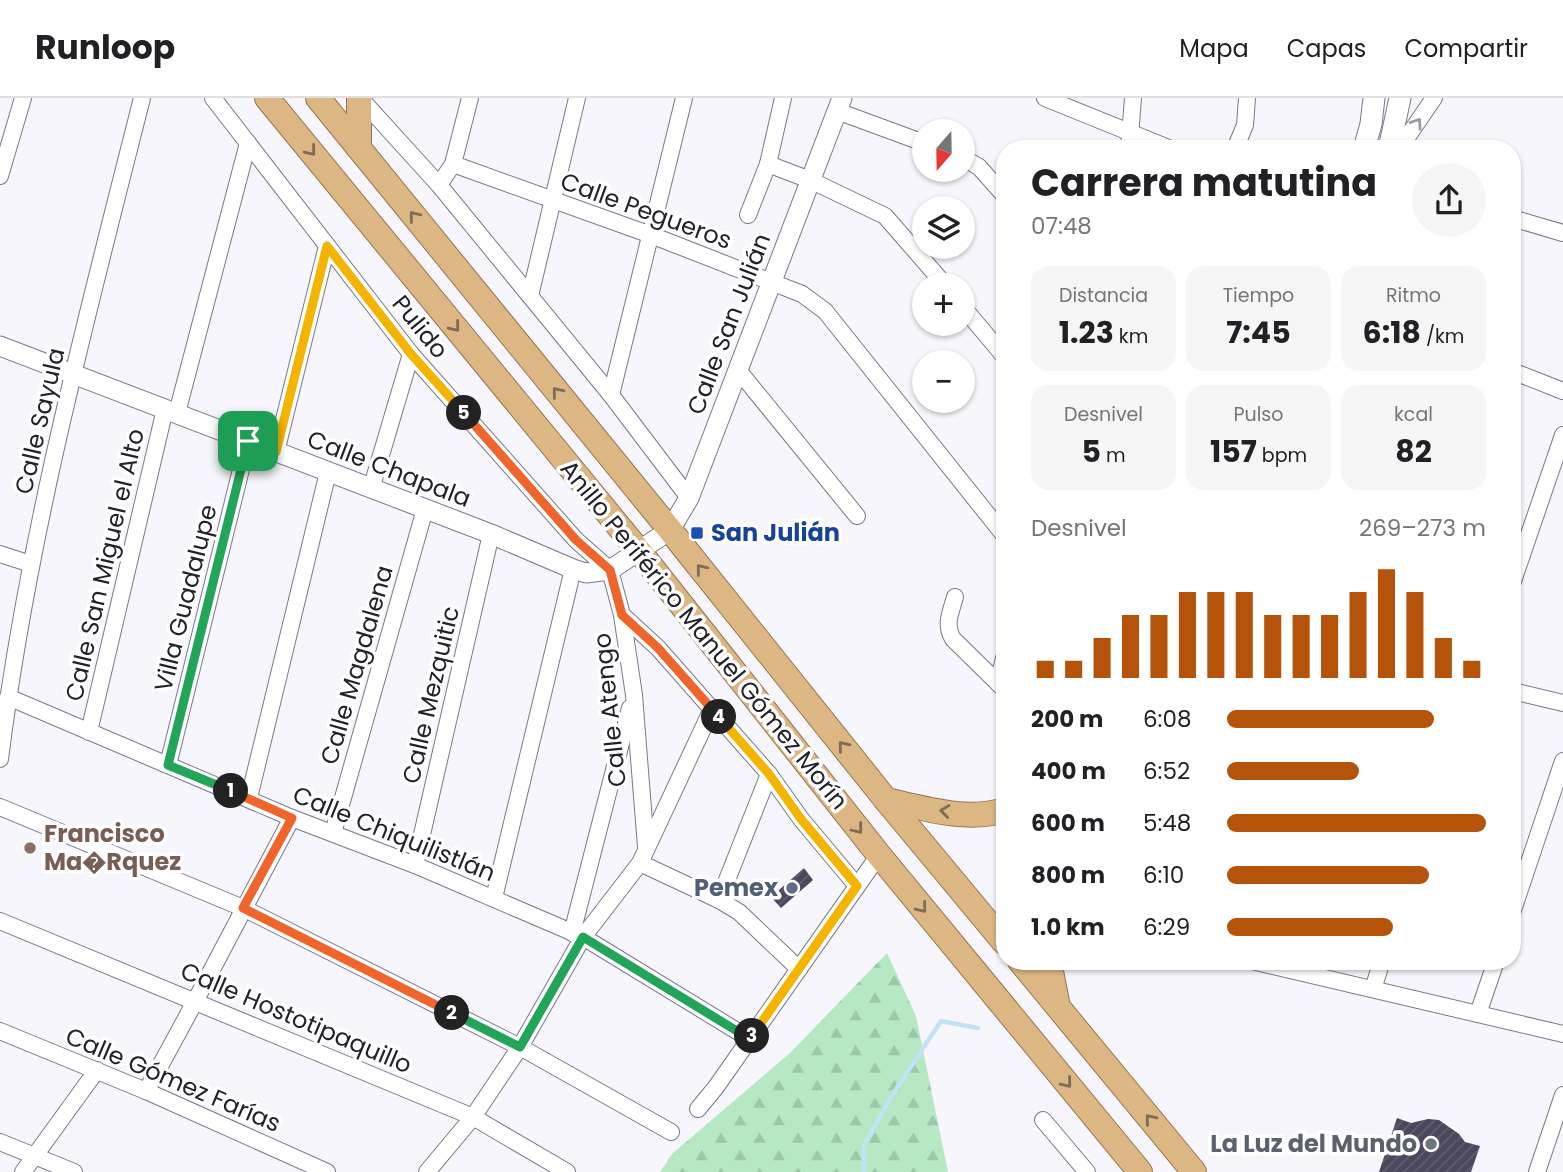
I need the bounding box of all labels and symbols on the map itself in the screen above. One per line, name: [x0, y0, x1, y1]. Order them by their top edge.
one-way arrow: [1409, 118, 1422, 131]
north arrow: [912, 119, 975, 182]
one-way arrow: [302, 143, 315, 155]
street label: Calle Pegueros: [556, 164, 736, 257]
one-way arrow: [409, 211, 422, 223]
street label: Calle San Julián: [679, 229, 778, 419]
street label: Pulido: [385, 288, 456, 365]
one-way arrow: [447, 318, 459, 331]
street label: Calle Sayula: [7, 345, 72, 497]
one-way arrow: [553, 388, 566, 400]
pin: 5: [447, 396, 482, 430]
pin: [218, 411, 278, 471]
street label: Calle Chapala: [303, 422, 476, 515]
street label: Calle San Miguel el Alto: [57, 425, 152, 704]
street label: Anillo Periférico Manuel Gómez Morín: [553, 453, 856, 816]
street label: Villa Guadalupe: [146, 501, 225, 695]
place label: San Julián: [711, 516, 840, 549]
marker: San Julián: [689, 525, 705, 541]
street label: Calle Magdalena: [312, 561, 401, 768]
one-way arrow: [696, 564, 709, 576]
street label: Calle Mezquitic: [394, 603, 467, 787]
street label: Calle Atengo: [585, 631, 634, 789]
pin: 4: [702, 700, 736, 734]
one-way arrow: [839, 742, 851, 755]
pin: 1: [214, 774, 248, 808]
street label: Calle Chiquilistlán: [288, 778, 500, 889]
one-way arrow: [939, 804, 951, 819]
place label: Francisco Ma�Rquez: [44, 817, 181, 878]
one-way arrow: [850, 820, 862, 833]
marker: Francisco Ma�Rquez: [22, 840, 38, 856]
place label: Pemex: [694, 871, 779, 904]
marker: Pemex: [784, 880, 800, 896]
one-way arrow: [914, 899, 926, 912]
street label: Calle Hostotipaquillo: [176, 954, 417, 1081]
pin: 2: [434, 996, 470, 1030]
pin: 3: [734, 1018, 770, 1054]
street label: Calle Gómez Farías: [61, 1019, 286, 1140]
one-way arrow: [1058, 1076, 1071, 1088]
one-way arrow: [1146, 1115, 1159, 1127]
place label: La Luz del Mundo: [1210, 1127, 1417, 1160]
marker: La Luz del Mundo: [1423, 1136, 1439, 1152]

